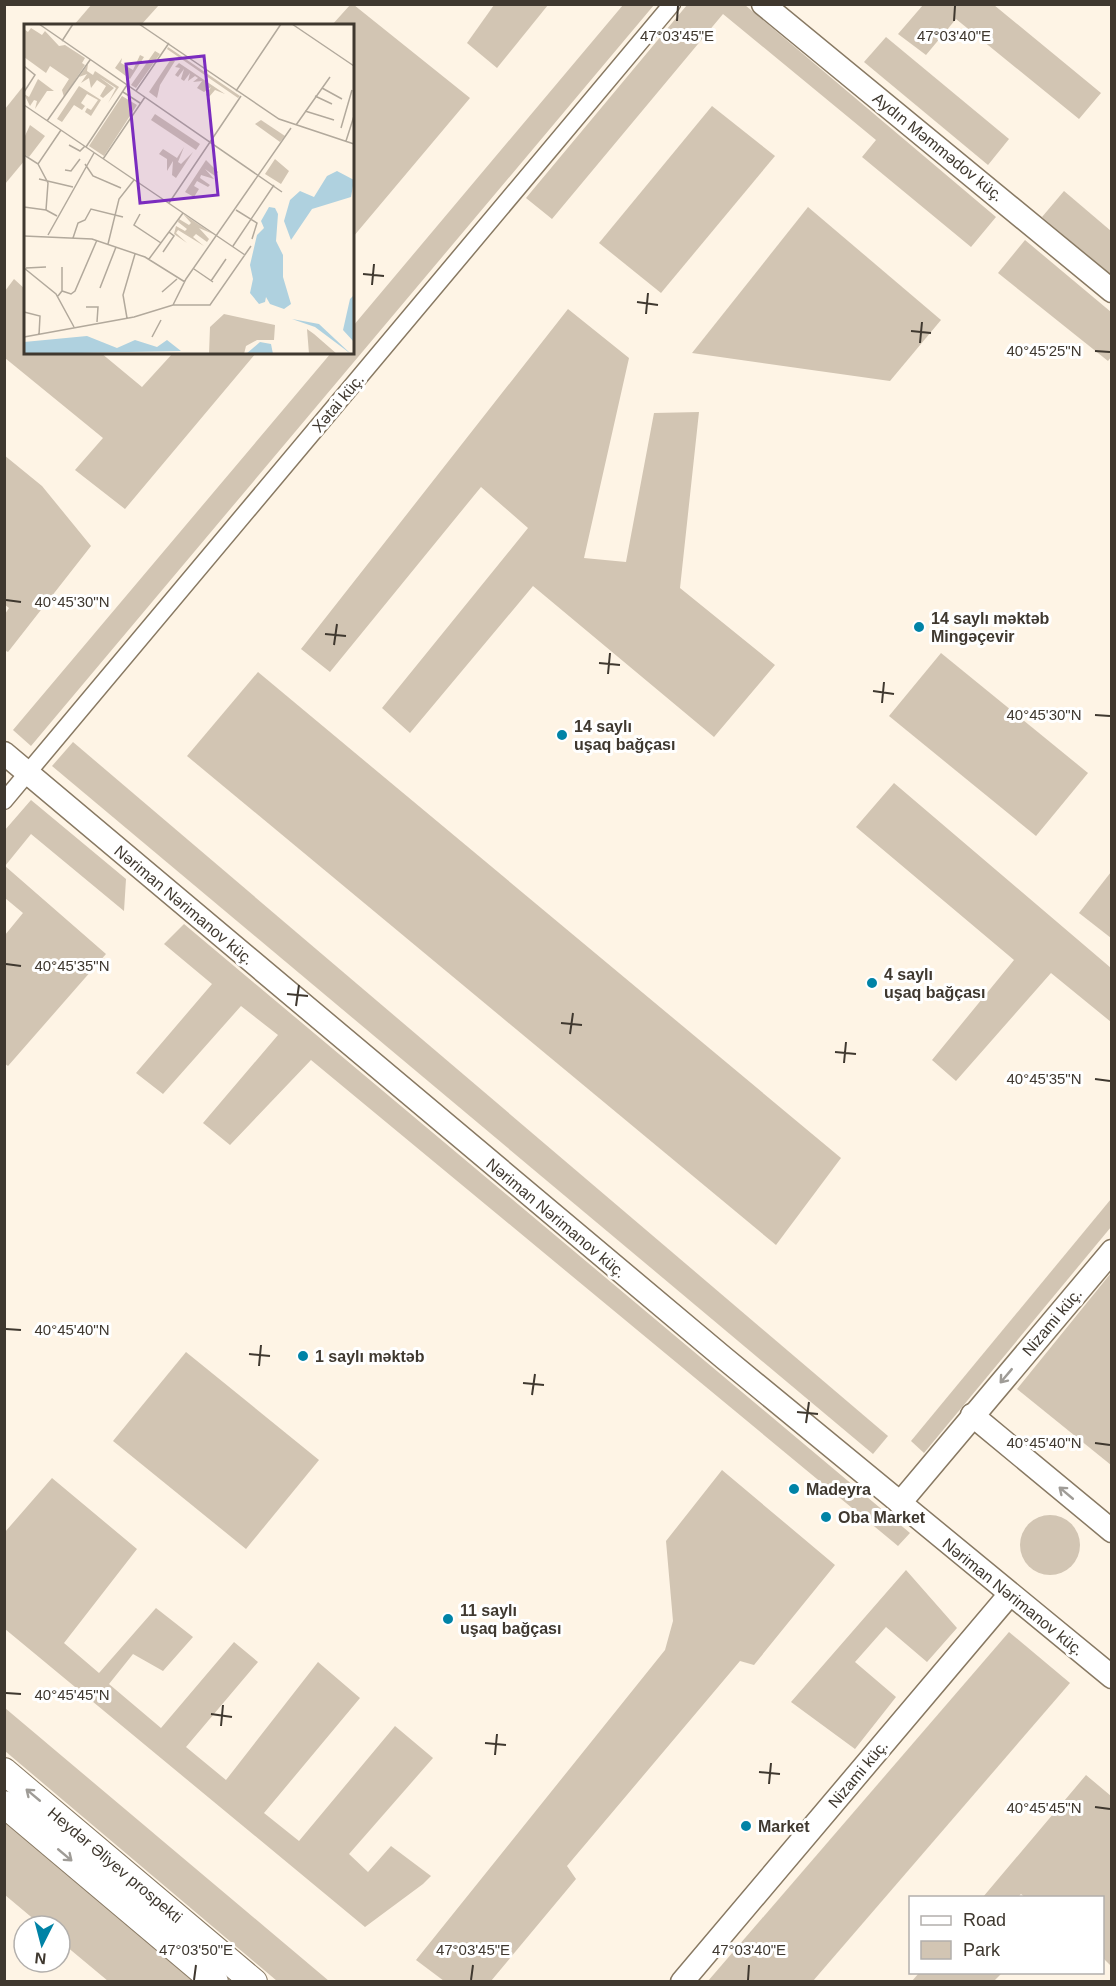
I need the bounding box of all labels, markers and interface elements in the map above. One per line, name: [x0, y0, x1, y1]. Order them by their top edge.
inset map: [24, 24, 354, 354]
text: 47°03'45"E: [640, 27, 714, 44]
text: 47°03'40"E: [917, 27, 991, 44]
street label: Aydın Məmmədov küç.: [870, 89, 1006, 205]
text: 40°45'25"N: [1006, 342, 1082, 359]
street label: Xətai küç.: [309, 371, 367, 435]
text: 40°45'30"N: [34, 593, 110, 610]
place label: 14 saylı məktəb Mingəçevir: [931, 610, 1050, 645]
marker: 14 saylı məktəb Mingəçevir: [912, 620, 926, 634]
text: 40°45'30"N: [1006, 706, 1082, 723]
place label: 14 saylı uşaq bağçası: [574, 718, 675, 753]
marker: 14 saylı uşaq bağçası: [555, 728, 569, 742]
street label: Nəriman Nərimanov küç.: [111, 842, 257, 968]
text: 40°45'35"N: [34, 957, 110, 974]
place label: 4 saylı uşaq bağçası: [884, 966, 985, 1001]
marker: 4 saylı uşaq bağçası: [865, 976, 879, 990]
text: 40°45'35"N: [1006, 1070, 1082, 1087]
street label: Nəriman Nərimanov küç.: [483, 1155, 629, 1281]
street label: Nizami küç.: [1019, 1285, 1085, 1359]
text: 40°45'40"N: [34, 1321, 110, 1338]
place label: 1 saylı məktəb: [315, 1348, 425, 1365]
marker: 1 saylı məktəb: [296, 1349, 310, 1363]
one-way arrow: [999, 1368, 1013, 1383]
text: 40°45'40"N: [1006, 1434, 1082, 1451]
place label: Madeyra: [806, 1481, 871, 1498]
marker: Madeyra: [787, 1482, 801, 1496]
one-way arrow: [1059, 1487, 1075, 1500]
place label: Oba Market: [838, 1509, 926, 1526]
marker: Oba Market: [819, 1510, 833, 1524]
street label: Nəriman Nərimanov küç.: [939, 1535, 1087, 1659]
place label: 11 saylı uşaq bağçası: [460, 1602, 561, 1637]
marker: 11 saylı uşaq bağçası: [441, 1612, 455, 1626]
text: 40°45'45"N: [34, 1686, 110, 1703]
street label: Nizami küç.: [825, 1737, 891, 1811]
one-way arrow: [25, 1788, 41, 1801]
text: 40°45'45"N: [1006, 1799, 1082, 1816]
street label: Heydər Əliyev prospekti: [45, 1804, 185, 1926]
place label: Market: [758, 1818, 810, 1835]
marker: Market: [739, 1819, 753, 1833]
one-way arrow: [57, 1849, 73, 1862]
legend: [909, 1896, 1104, 1974]
text: Road: [963, 1910, 1006, 1930]
north arrow: [12, 1914, 72, 1974]
text: Park: [963, 1940, 1001, 1960]
text: 47°03'50"E: [159, 1941, 233, 1958]
text: 47°03'45"E: [436, 1941, 510, 1958]
text: 47°03'40"E: [712, 1941, 786, 1958]
text: N: [34, 1949, 47, 1967]

